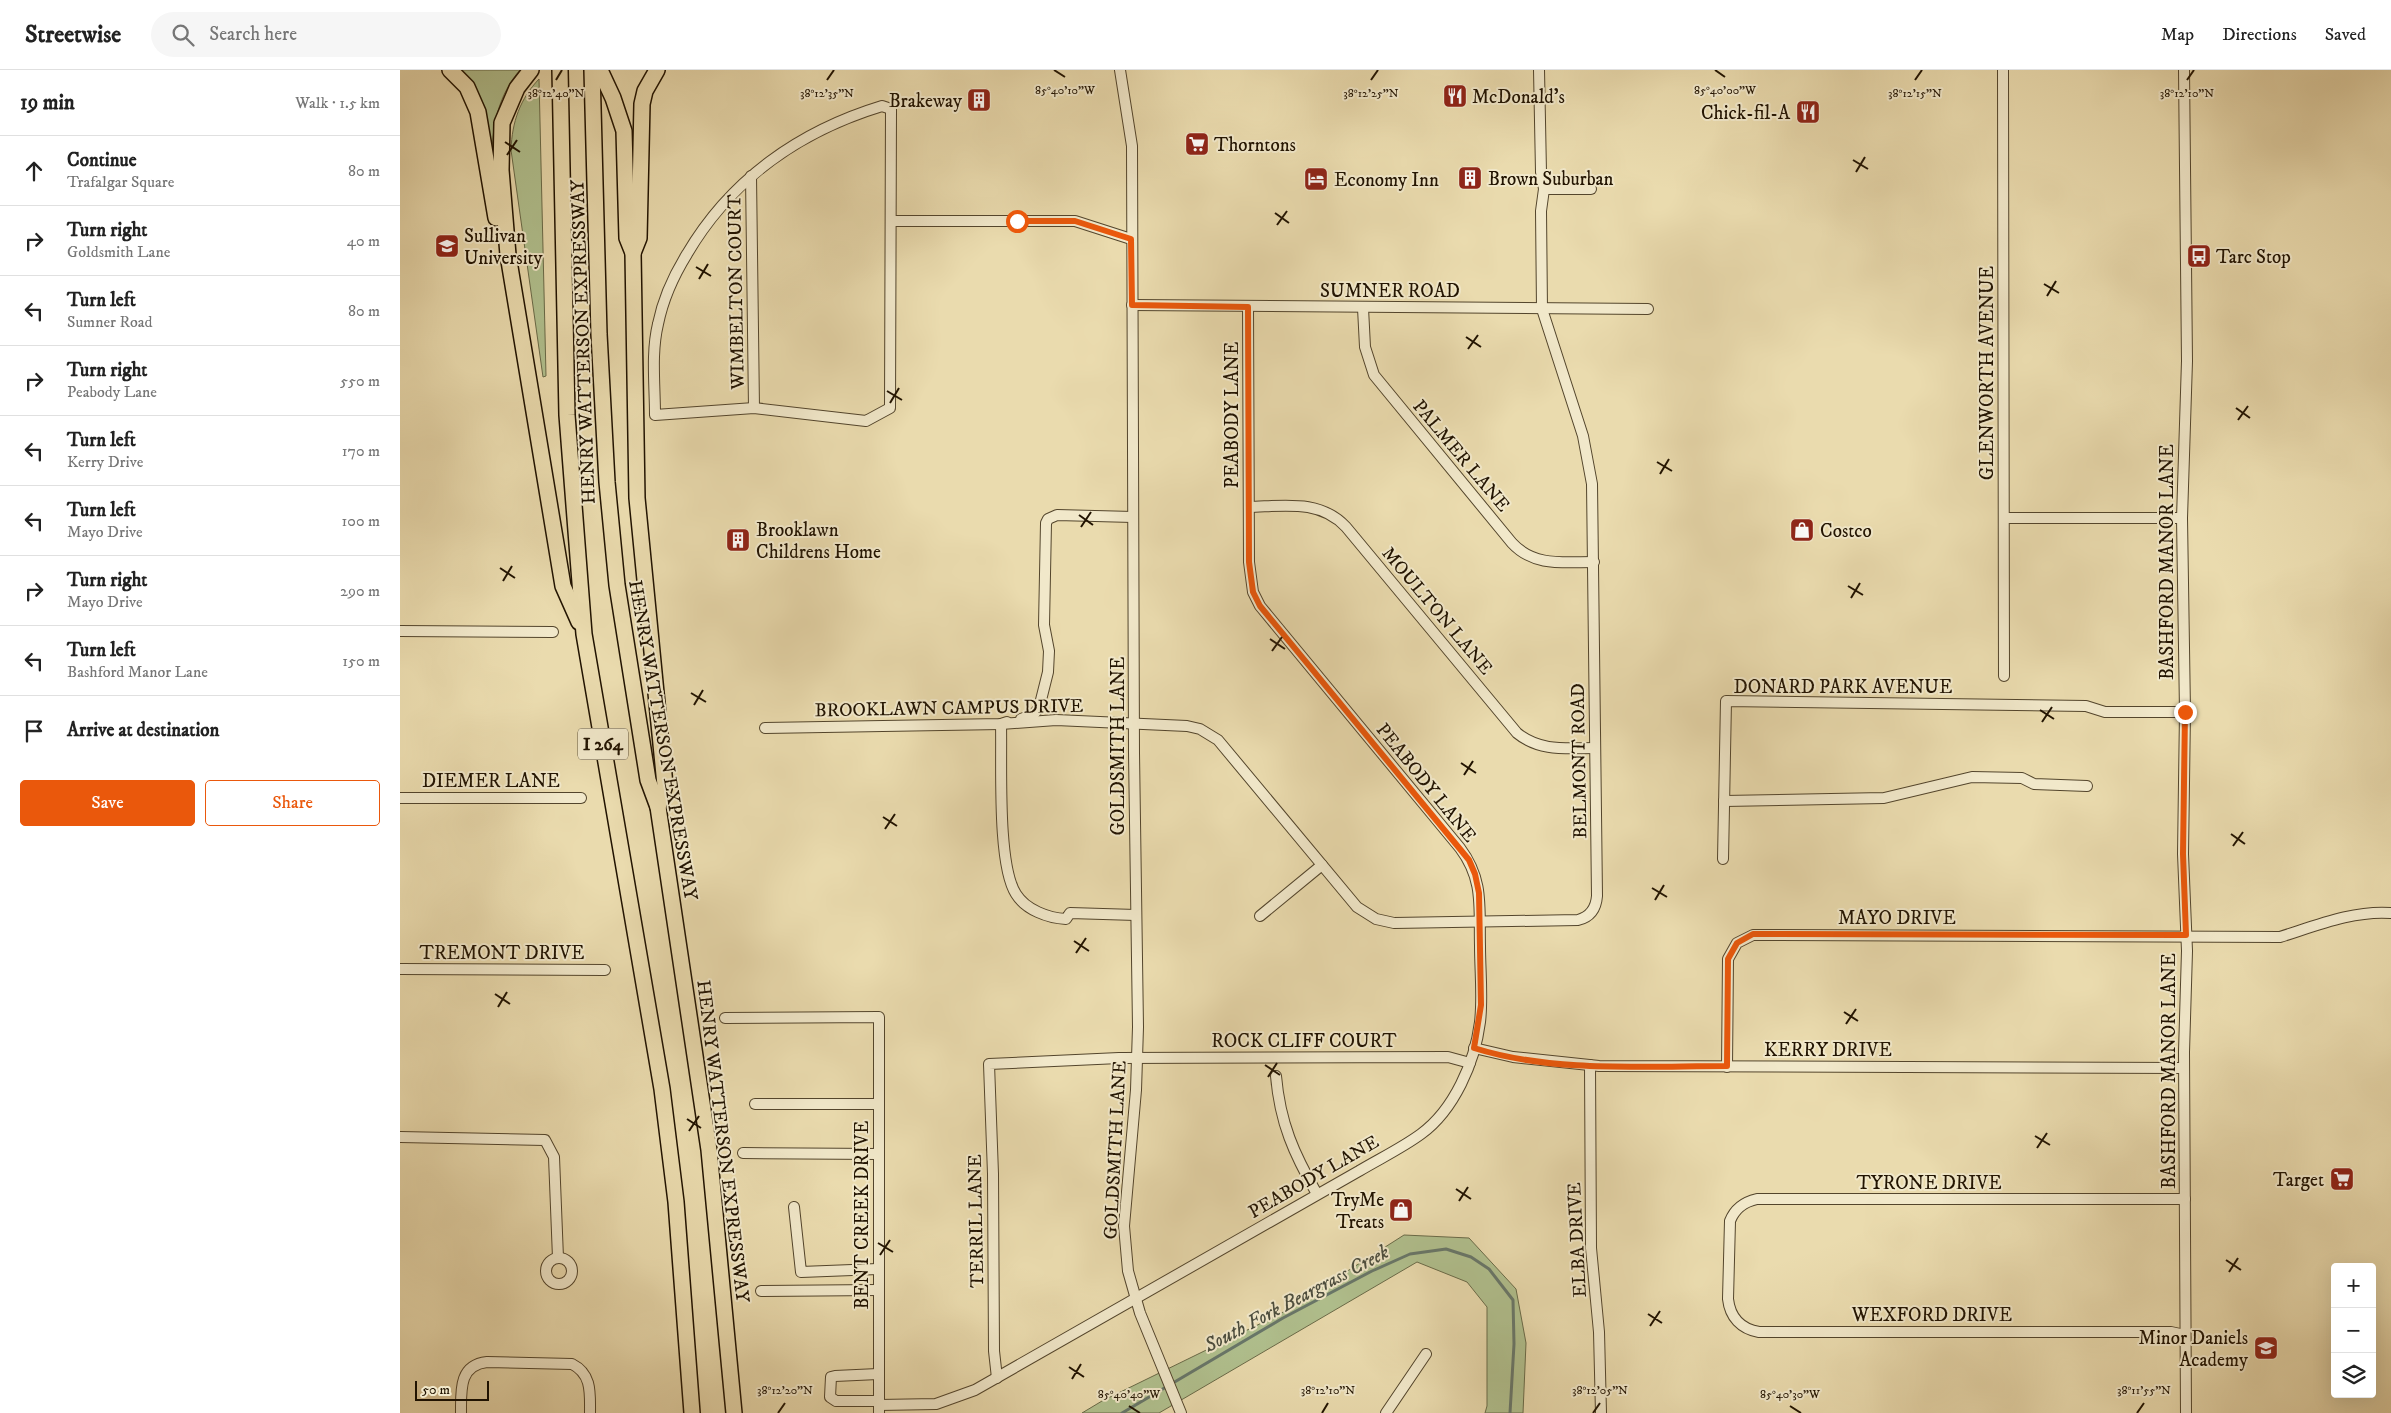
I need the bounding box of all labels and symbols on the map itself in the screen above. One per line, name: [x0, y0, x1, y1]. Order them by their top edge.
text: 85°40'10"W: [1035, 83, 1096, 98]
restaurant icon: McDonald's: [1442, 83, 1468, 109]
text: 85°40'00"W: [1694, 83, 1757, 98]
text: 38°12'40"N: [528, 86, 585, 101]
text: 38°12'35"N: [800, 86, 854, 101]
text: 38°12'25"N: [1343, 86, 1399, 101]
place label: McDonald's: [1472, 86, 1565, 109]
text: 38°12'15"N: [1888, 86, 1942, 101]
text: 38°12'10"N: [2160, 86, 2214, 101]
building icon: Brakeway: [966, 87, 992, 113]
place label: Brakeway: [889, 90, 963, 113]
restaurant icon: Chick-fil-A: [1795, 99, 1821, 125]
place label: Chick-fil-A: [1701, 102, 1791, 125]
supermarket icon: Thorntons: [1184, 131, 1210, 157]
place label: Thorntons: [1214, 134, 1296, 157]
building icon: Brown Suburban: [1457, 165, 1483, 191]
hotel icon: Economy Inn: [1303, 166, 1329, 192]
place label: Brown Suburban: [1488, 168, 1614, 191]
place label: Economy Inn: [1334, 169, 1439, 192]
street label: HENRY WATTERSON EXPRESSWAY: [566, 178, 601, 505]
street label: WIMBELTON COURT: [723, 194, 750, 391]
route start: [1006, 210, 1029, 233]
place label: Sullivan University: [464, 225, 544, 270]
school or university icon: Sullivan University: [434, 233, 460, 259]
bus stop icon: Tarc Stop: [2186, 243, 2212, 269]
place label: Tarc Stop: [2216, 246, 2291, 269]
street label: GLENWORTH AVENUE: [1976, 266, 1999, 480]
street label: SUMNER ROAD: [1320, 280, 1460, 303]
street label: PEABODY LANE: [1221, 342, 1244, 488]
street label: PALMER LANE: [1407, 395, 1514, 517]
street label: BASHFORD MANOR LANE: [2156, 444, 2179, 680]
shop icon: Costco: [1789, 517, 1815, 543]
place label: Brooklawn Childrens Home: [756, 519, 881, 564]
place label: Costco: [1820, 520, 1872, 543]
building icon: Brooklawn Childrens Home: [725, 527, 751, 553]
street label: MOULTON LANE: [1377, 542, 1497, 680]
street label: HENRY WATTERSON EXPRESSWAY: [623, 578, 702, 903]
street label: GOLDSMITH LANE: [1107, 656, 1130, 836]
street label: DONARD PARK AVENUE: [1733, 676, 1953, 699]
street label: BELMONT ROAD: [1567, 683, 1592, 839]
street label: BROOKLAWN CAMPUS DRIVE: [814, 695, 1084, 722]
route end: [2174, 701, 2197, 724]
street label: PEABODY LANE: [1371, 719, 1481, 847]
road number: I 264: [578, 729, 628, 760]
street label: DIEMER LANE: [422, 770, 560, 793]
street label: MAYO DRIVE: [1838, 907, 1956, 930]
street label: TREMONT DRIVE: [420, 942, 584, 965]
street label: BASHFORD MANOR LANE: [2158, 953, 2181, 1189]
street label: HENRY WATTERSON EXPRESSWAY: [691, 979, 754, 1305]
street label: ROCK CLIFF COURT: [1211, 1030, 1397, 1053]
street label: KERRY DRIVE: [1764, 1039, 1892, 1062]
street label: GOLDSMITH LANE: [1099, 1060, 1132, 1240]
street label: BENT CREEK DRIVE: [851, 1120, 874, 1310]
street label: PEABODY LANE: [1244, 1131, 1383, 1224]
street label: TERRIL LANE: [964, 1154, 989, 1288]
supermarket icon: Target: [2329, 1166, 2355, 1192]
place label: Target: [2273, 1169, 2324, 1192]
street label: TYRONE DRIVE: [1856, 1172, 2002, 1195]
street label: ELBA DRIVE: [1563, 1182, 1592, 1298]
place label: TryMe Treats: [1331, 1189, 1384, 1234]
shop icon: TryMe Treats: [1388, 1197, 1414, 1223]
water label: South Fork Beargrass Creek: [1199, 1240, 1394, 1359]
street label: WEXFORD DRIVE: [1851, 1304, 2012, 1327]
place label: Minor Daniels Academy: [2139, 1327, 2249, 1372]
school or university icon: Minor Daniels Academy: [2253, 1335, 2279, 1361]
scale bar: [415, 1378, 489, 1401]
text: 38°12'20"N: [757, 1383, 813, 1398]
text: 38°12'10"N: [1301, 1383, 1355, 1398]
text: 38°12'05"N: [1572, 1383, 1628, 1398]
text: 38°11'55"N: [2117, 1383, 2171, 1398]
text: 85°40'40"W: [1098, 1387, 1161, 1402]
text: 85°40'30"W: [1760, 1387, 1821, 1402]

